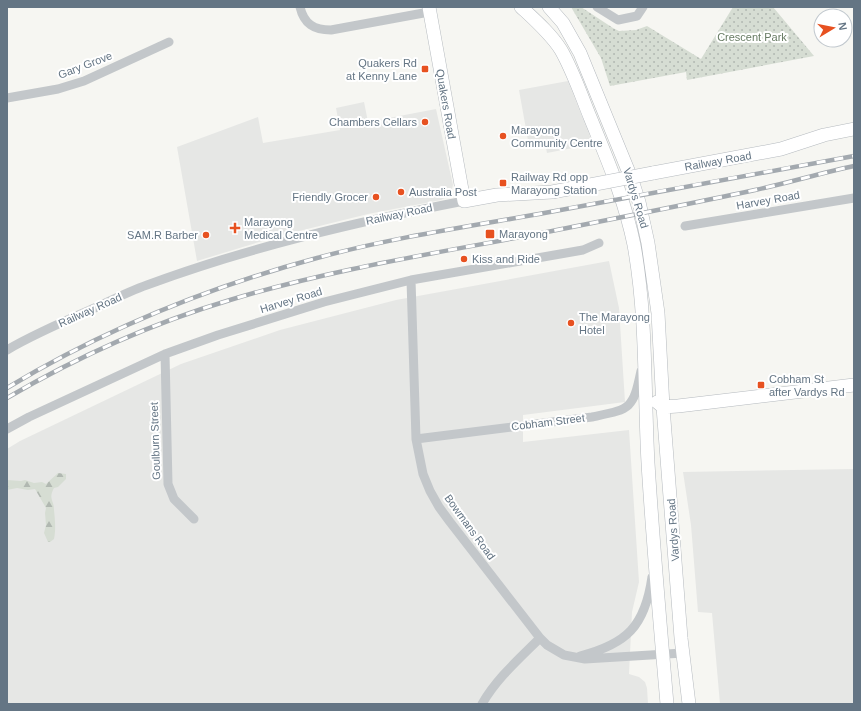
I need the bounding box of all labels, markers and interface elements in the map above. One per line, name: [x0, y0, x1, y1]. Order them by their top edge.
north arrow: [813, 8, 853, 48]
text: N: [836, 21, 849, 31]
park label: Crescent Park: [717, 31, 787, 43]
street label: Gary Grove: [56, 49, 114, 81]
place label: Quakers Rd at Kenny Lane: [346, 57, 417, 82]
marker: Quakers Rd at Kenny Lane: [420, 64, 430, 74]
street label: Quakers Road: [434, 68, 458, 140]
place label: Chambers Cellars: [329, 116, 417, 128]
marker: Chambers Cellars: [420, 117, 430, 127]
place label: Marayong Community Centre: [511, 124, 603, 149]
marker: Marayong Community Centre: [498, 131, 508, 141]
street label: Railway Road: [684, 149, 752, 173]
street label: Vardys Road: [621, 166, 651, 230]
place label: Railway Rd opp Marayong Station: [511, 171, 597, 196]
marker: Railway Rd opp Marayong Station: [498, 178, 508, 188]
place label: Australia Post: [409, 186, 477, 198]
marker: Australia Post: [396, 187, 406, 197]
street label: Harvey Road: [735, 189, 801, 211]
place label: Friendly Grocer: [292, 191, 368, 203]
marker: Friendly Grocer: [371, 192, 381, 202]
street label: Railway Road: [365, 201, 433, 227]
place label: Marayong Medical Centre: [244, 216, 318, 241]
marker: Marayong Medical Centre: [229, 222, 241, 234]
marker: Marayong: [484, 228, 496, 240]
place label: Marayong: [499, 228, 548, 240]
place label: SAM.R Barber: [127, 229, 198, 241]
marker: SAM.R Barber: [201, 230, 211, 240]
place label: Kiss and Ride: [472, 253, 540, 265]
marker: Kiss and Ride: [459, 254, 469, 264]
street label: Harvey Road: [259, 285, 323, 315]
street label: Railway Road: [57, 291, 123, 329]
place label: The Marayong Hotel: [579, 311, 650, 336]
marker: The Marayong Hotel: [566, 318, 576, 328]
place label: Cobham St after Vardys Rd: [769, 373, 845, 398]
marker: Cobham St after Vardys Rd: [756, 380, 766, 390]
street label: Goulburn Street: [148, 402, 162, 480]
street label: Cobham Street: [511, 412, 585, 432]
street label: Bowmans Road: [442, 492, 498, 562]
street label: Vardys Road: [665, 498, 681, 562]

